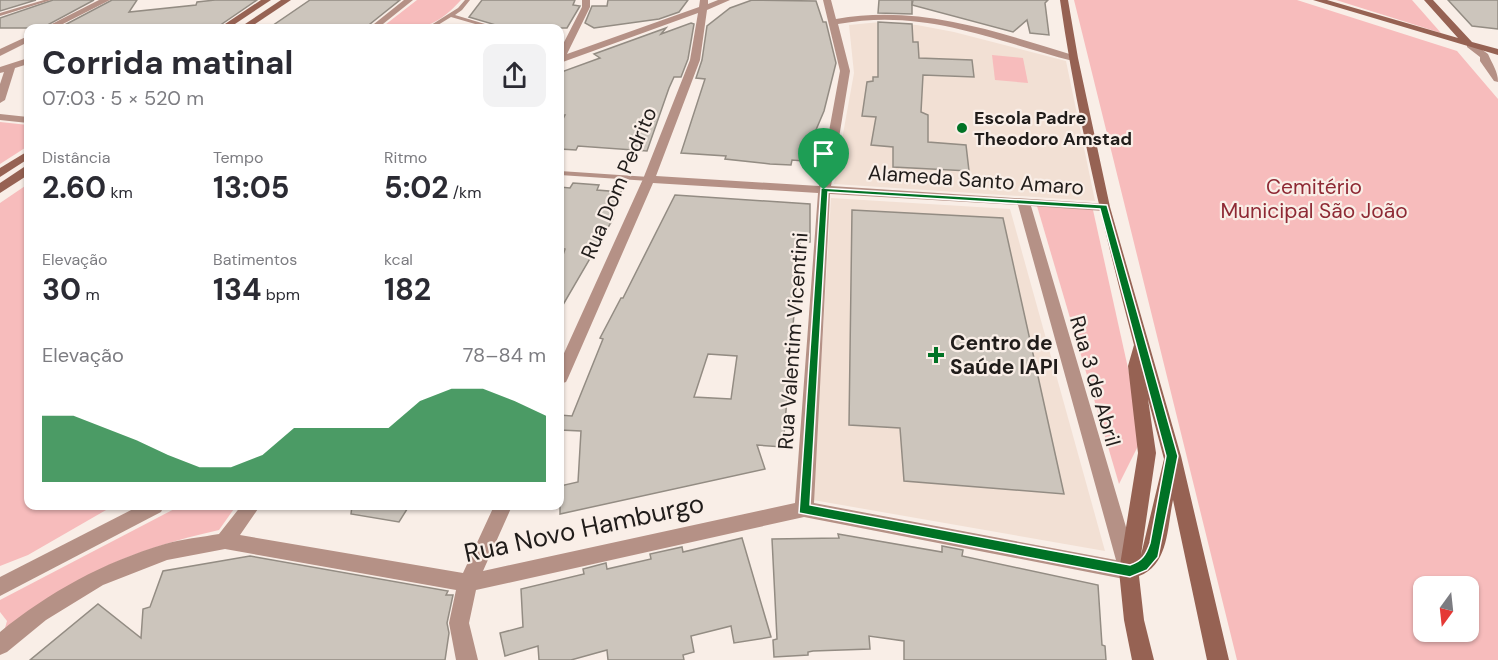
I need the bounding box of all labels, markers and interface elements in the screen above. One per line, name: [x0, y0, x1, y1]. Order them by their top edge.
text: Corrida matinal: [42, 41, 293, 84]
button: share: [483, 44, 546, 107]
text: 07:03 · 5 × 520 m: [42, 85, 204, 111]
street label: Rua Dom Pedrito: [574, 103, 664, 263]
place label: Escola Padre Theodoro Amstad: [974, 106, 1132, 151]
marker: Escola Padre Theodoro Amstad: [955, 121, 969, 135]
pin: [798, 128, 849, 190]
icon: arrive: [807, 137, 840, 170]
text: Distância: [42, 147, 110, 168]
text: Tempo: [213, 147, 263, 168]
text: Ritmo: [384, 147, 427, 168]
street label: Alameda Santo Amaro: [867, 158, 1085, 202]
text: 2.60: [42, 168, 106, 207]
text: 13:05: [213, 168, 289, 207]
text: 5:02: [384, 168, 449, 207]
park label: Cemitério Municipal São João: [1220, 173, 1408, 225]
text: km: [106, 182, 133, 203]
text: /km: [449, 182, 481, 203]
street label: Rua Valentim Vicentini: [771, 232, 815, 450]
text: Elevação: [42, 249, 107, 270]
text: Batimentos: [213, 249, 297, 270]
text: kcal: [384, 249, 413, 270]
text: 30: [42, 270, 81, 309]
text: 134: [213, 270, 262, 309]
text: 182: [384, 270, 431, 309]
text: m: [81, 284, 100, 305]
text: bpm: [262, 284, 300, 305]
street label: Rua 3 de Abril: [1063, 312, 1127, 450]
place label: Centro de Saúde IAPI: [950, 329, 1058, 381]
text: Elevação: [42, 342, 124, 368]
text: 78–84 m: [463, 342, 546, 368]
marker: Centro de Saúde IAPI: [927, 346, 945, 364]
street label: Rua Novo Hamburgo: [461, 486, 707, 570]
north arrow: [1413, 576, 1479, 642]
map controls: [1413, 576, 1479, 642]

